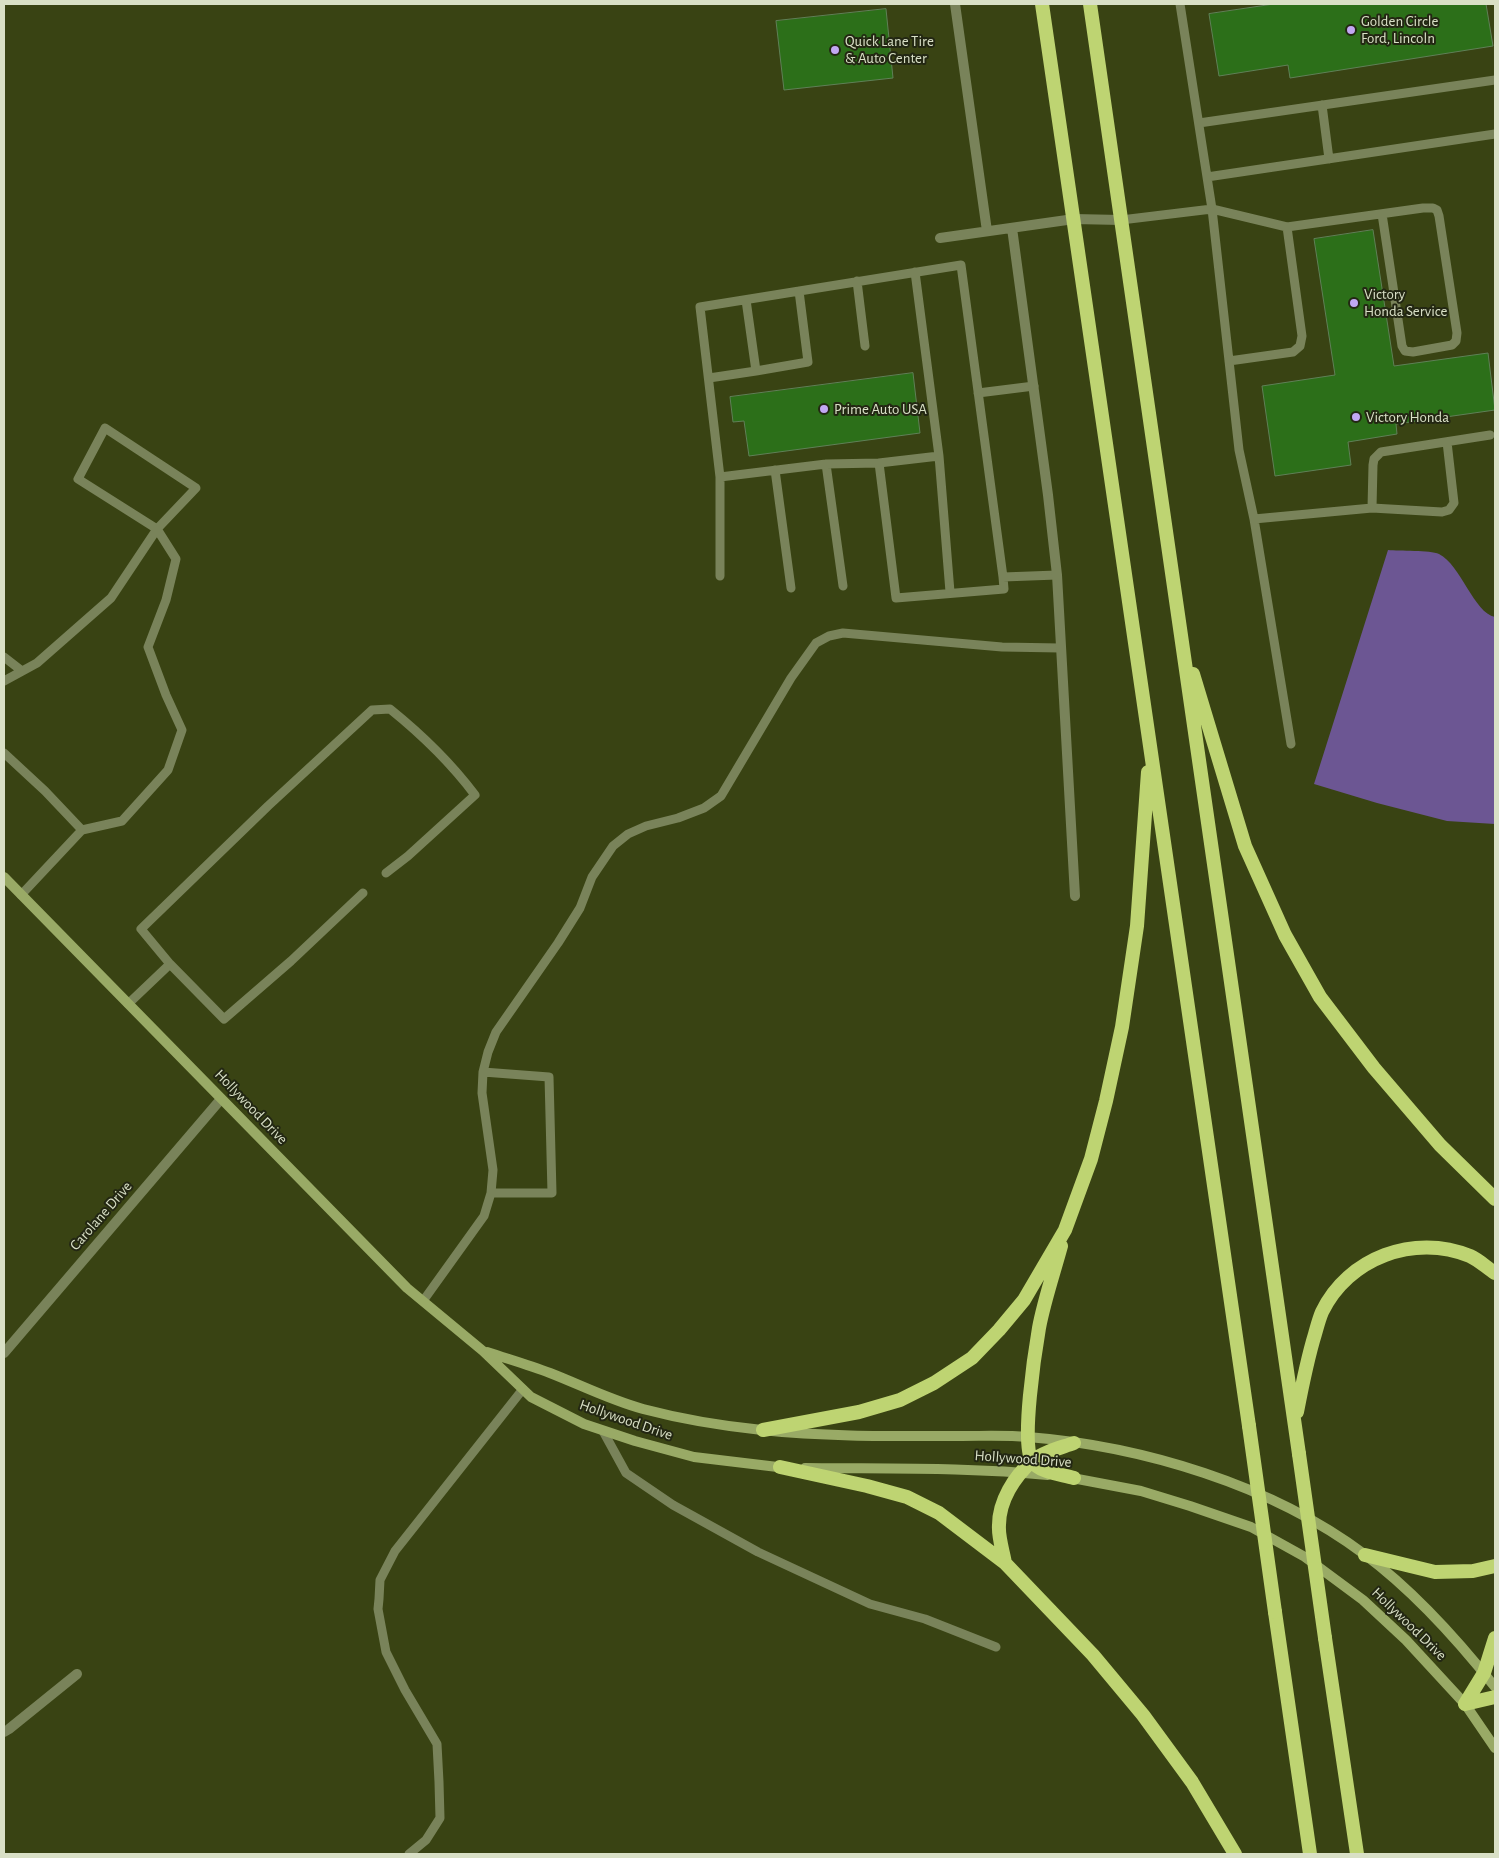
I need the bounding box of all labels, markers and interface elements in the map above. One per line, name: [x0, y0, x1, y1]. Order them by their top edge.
place label: Golden Circle Ford, Lincoln: [1361, 12, 1438, 47]
marker: Golden Circle Ford, Lincoln: [1345, 24, 1357, 36]
place label: Quick Lane Tire & Auto Center: [845, 32, 934, 67]
marker: Quick Lane Tire & Auto Center: [829, 44, 841, 56]
place label: Victory Honda Service: [1364, 285, 1447, 320]
marker: Victory Honda Service: [1348, 297, 1360, 309]
place label: Prime Auto USA: [834, 400, 927, 418]
marker: Prime Auto USA: [818, 403, 830, 415]
place label: Victory Honda: [1366, 408, 1449, 426]
marker: Victory Honda: [1350, 411, 1362, 423]
street label: Hollywood Drive: [211, 1066, 291, 1148]
street label: Carolane Drive: [66, 1178, 136, 1254]
street label: Hollywood Drive: [577, 1396, 675, 1444]
street label: Hollywood Drive: [974, 1447, 1072, 1471]
street label: Hollywood Drive: [1368, 1584, 1450, 1664]

